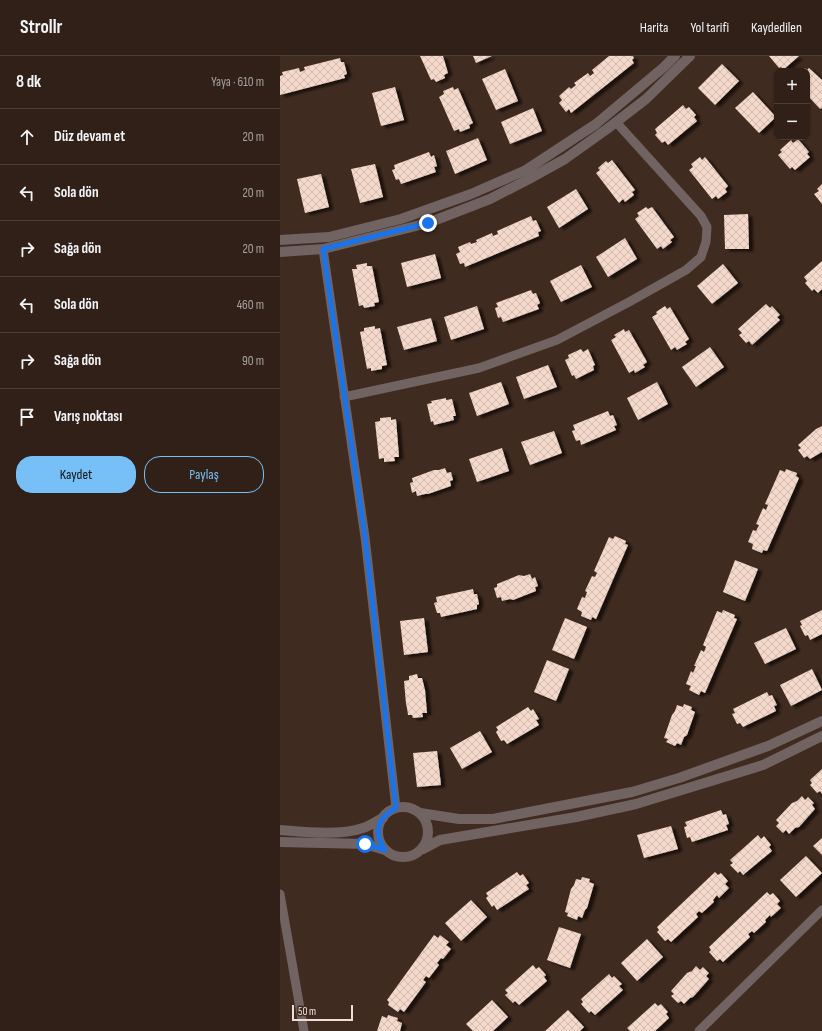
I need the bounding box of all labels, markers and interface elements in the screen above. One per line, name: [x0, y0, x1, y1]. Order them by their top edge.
text: Strollr: [20, 16, 62, 39]
text: Harita: [640, 19, 668, 36]
text: Yol tarifi: [690, 19, 729, 36]
text: Kaydedilen: [751, 19, 802, 36]
map controls: [774, 68, 810, 140]
button: +: [774, 68, 810, 104]
text: 8 dk: [16, 72, 41, 92]
text: Yaya · 610 m: [211, 74, 264, 90]
button: −: [774, 104, 810, 140]
icon: ahead: [16, 126, 38, 148]
text: Düz devam et: [54, 127, 125, 146]
text: 20 m: [242, 129, 264, 145]
icon: left: [16, 182, 38, 204]
text: Sola dön: [54, 183, 99, 202]
text: 20 m: [242, 185, 264, 201]
route end: [419, 214, 437, 232]
icon: right: [16, 238, 38, 260]
text: Sağa dön: [54, 239, 101, 258]
text: 20 m: [242, 241, 264, 257]
icon: left: [16, 294, 38, 316]
text: Sola dön: [54, 295, 99, 314]
text: 460 m: [237, 297, 264, 313]
icon: right: [16, 350, 38, 372]
text: Sağa dön: [54, 351, 101, 370]
text: 90 m: [242, 353, 264, 369]
icon: arrive: [16, 406, 38, 428]
text: Varış noktası: [54, 407, 122, 426]
button: Kaydet: [16, 456, 136, 493]
button: Paylaş: [144, 456, 264, 493]
route start: [356, 835, 374, 853]
scale bar: [292, 1003, 353, 1022]
text: 50 m: [298, 1005, 316, 1018]

